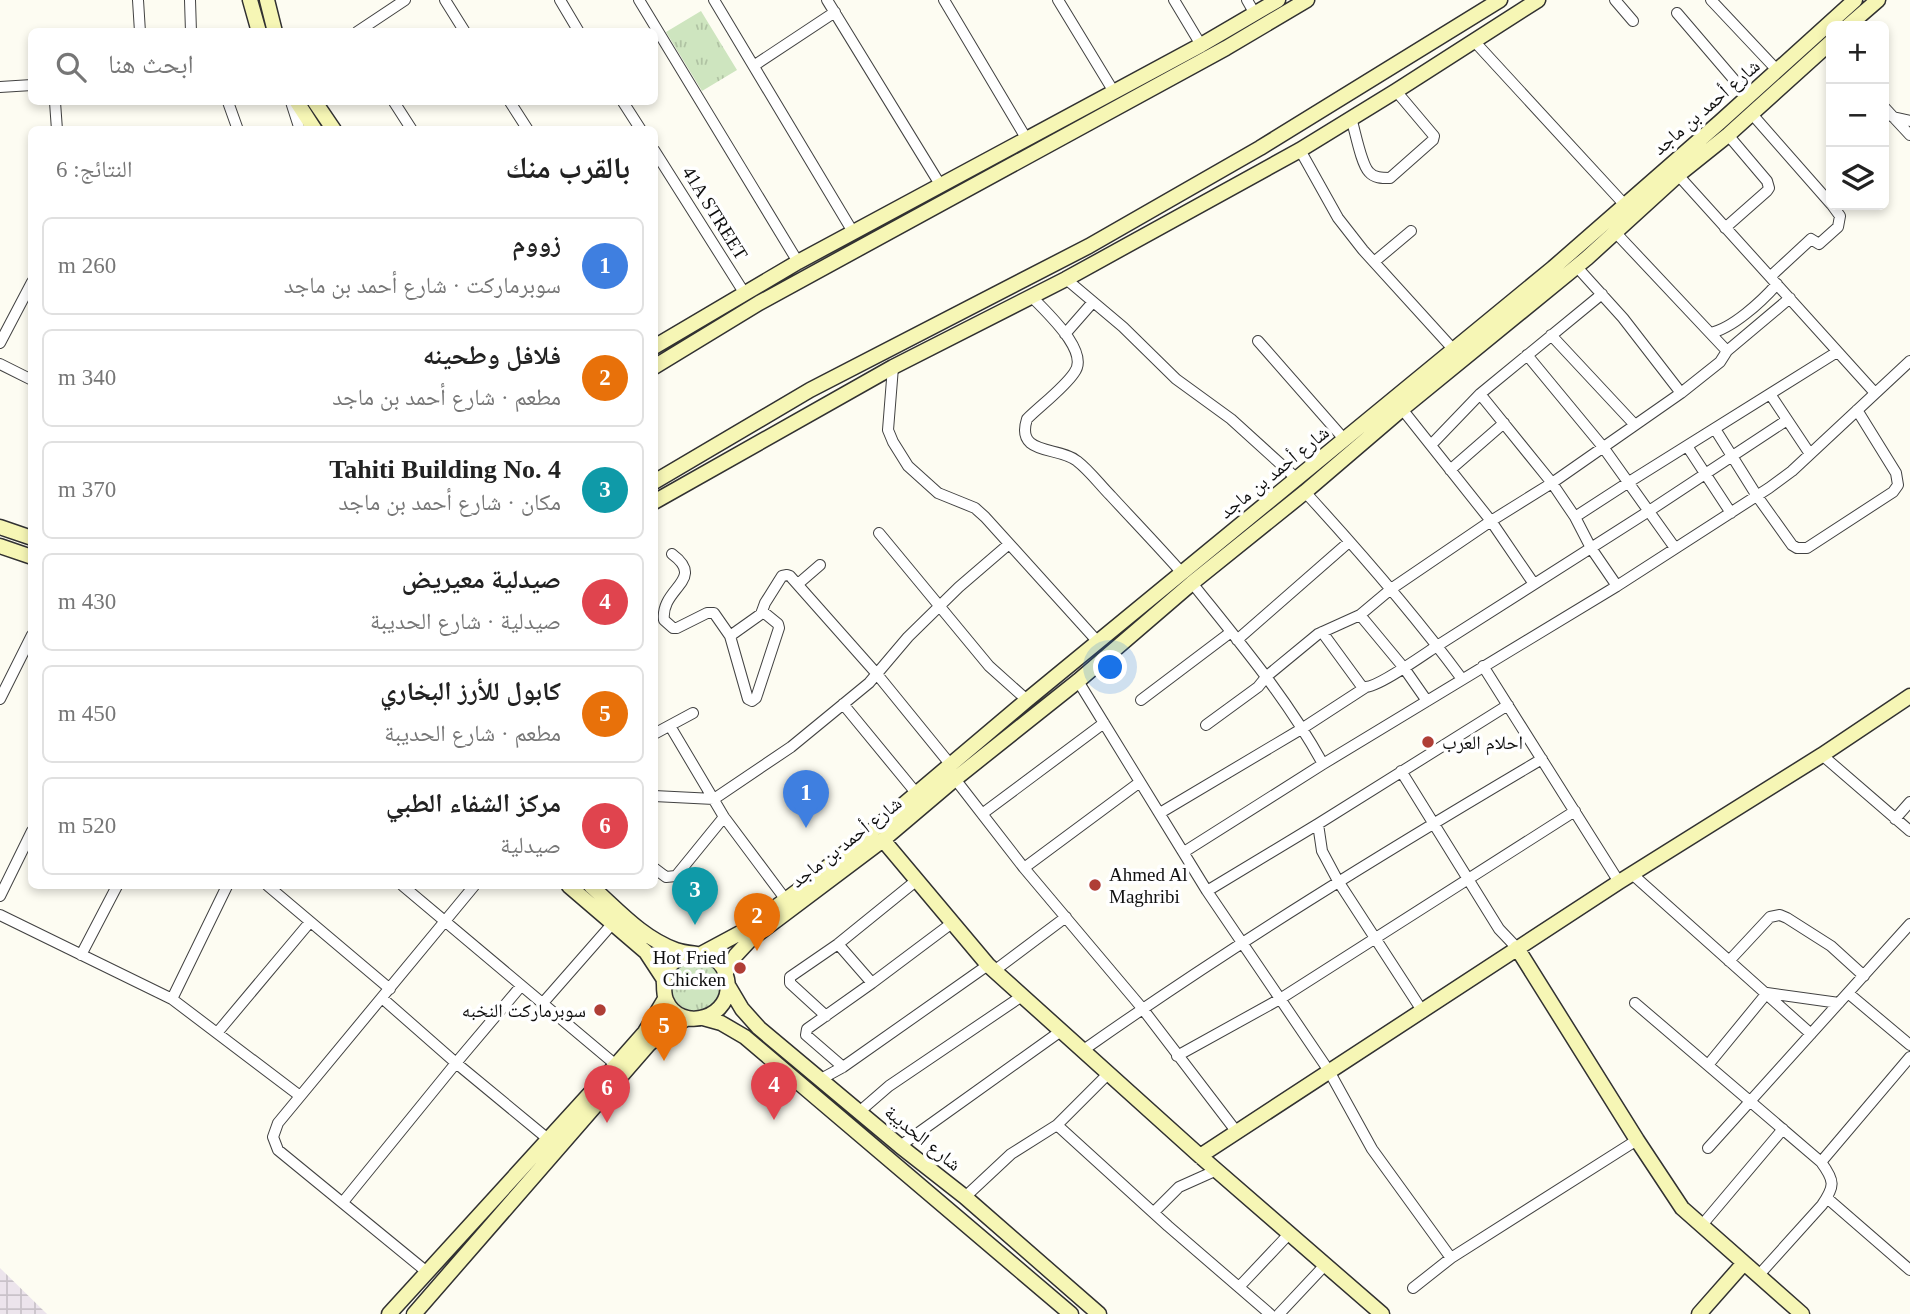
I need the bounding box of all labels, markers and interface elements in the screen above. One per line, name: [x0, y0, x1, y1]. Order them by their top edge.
map controls: [1826, 21, 1889, 210]
button: +: [1826, 21, 1889, 84]
search box: [28, 28, 658, 105]
icon: search: [52, 48, 90, 86]
text: ابحث هنا: [108, 50, 194, 79]
street label: شارع أحمد بن ماجد: [1648, 54, 1764, 160]
button: −: [1826, 84, 1889, 147]
button: layers: [1826, 147, 1889, 210]
text: بالقرب منك: [505, 151, 630, 184]
text: النتائج: 6: [56, 157, 132, 182]
street label: 41A STREET: [678, 162, 752, 264]
text: زووم: [512, 229, 561, 258]
text: 260 m: [58, 253, 116, 278]
text: 1: [599, 253, 611, 278]
text: سوبرماركت · شارع أحمد بن ماجد: [284, 273, 561, 298]
text: فلافل وطحينه: [423, 341, 561, 370]
text: 340 m: [58, 365, 116, 390]
text: 2: [599, 365, 611, 390]
text: مطعم · شارع أحمد بن ماجد: [332, 385, 561, 410]
street label: شارع أحمد بن ماجد: [1215, 421, 1334, 523]
text: Tahiti Building No. 4: [329, 455, 561, 484]
text: 370 m: [58, 477, 116, 502]
text: 3: [599, 477, 611, 502]
text: مكان · شارع أحمد بن ماجد: [338, 490, 561, 515]
text: صيدلية معيريض: [401, 565, 561, 594]
text: 430 m: [58, 589, 116, 614]
text: 4: [599, 589, 611, 614]
text: صيدلية · شارع الحديبة: [370, 609, 561, 634]
your location: [1093, 650, 1127, 684]
text: كابول للأرز البخاري: [380, 677, 561, 706]
text: 450 m: [58, 701, 116, 726]
text: 5: [599, 701, 611, 726]
text: مطعم · شارع الحديبة: [384, 721, 561, 746]
place label: احلام العرب: [1442, 732, 1523, 756]
marker: احلام العرب: [1420, 734, 1436, 750]
pin: 1: [783, 770, 829, 828]
text: مركز الشفاء الطبي: [386, 789, 561, 818]
street label: شارع أحمد بن ماجد: [786, 792, 906, 893]
text: 520 m: [58, 813, 116, 838]
text: 6: [599, 813, 611, 838]
text: صيدلية: [500, 833, 561, 858]
place label: Ahmed Al Maghribi: [1109, 864, 1188, 907]
pin: 3: [672, 867, 718, 925]
marker: Ahmed Al Maghribi: [1087, 877, 1103, 893]
pin: 2: [734, 893, 780, 951]
place label: Hot Fried Chicken: [653, 947, 726, 990]
marker: Hot Fried Chicken: [732, 960, 748, 976]
place label: سوبرماركت النخبه: [462, 1000, 586, 1022]
marker: سوبرماركت النخبه: [592, 1002, 608, 1018]
pin: 5: [641, 1003, 687, 1061]
pin: 4: [751, 1062, 797, 1120]
pin: 6: [584, 1065, 630, 1123]
street label: شارع الحديبة: [880, 1101, 965, 1176]

